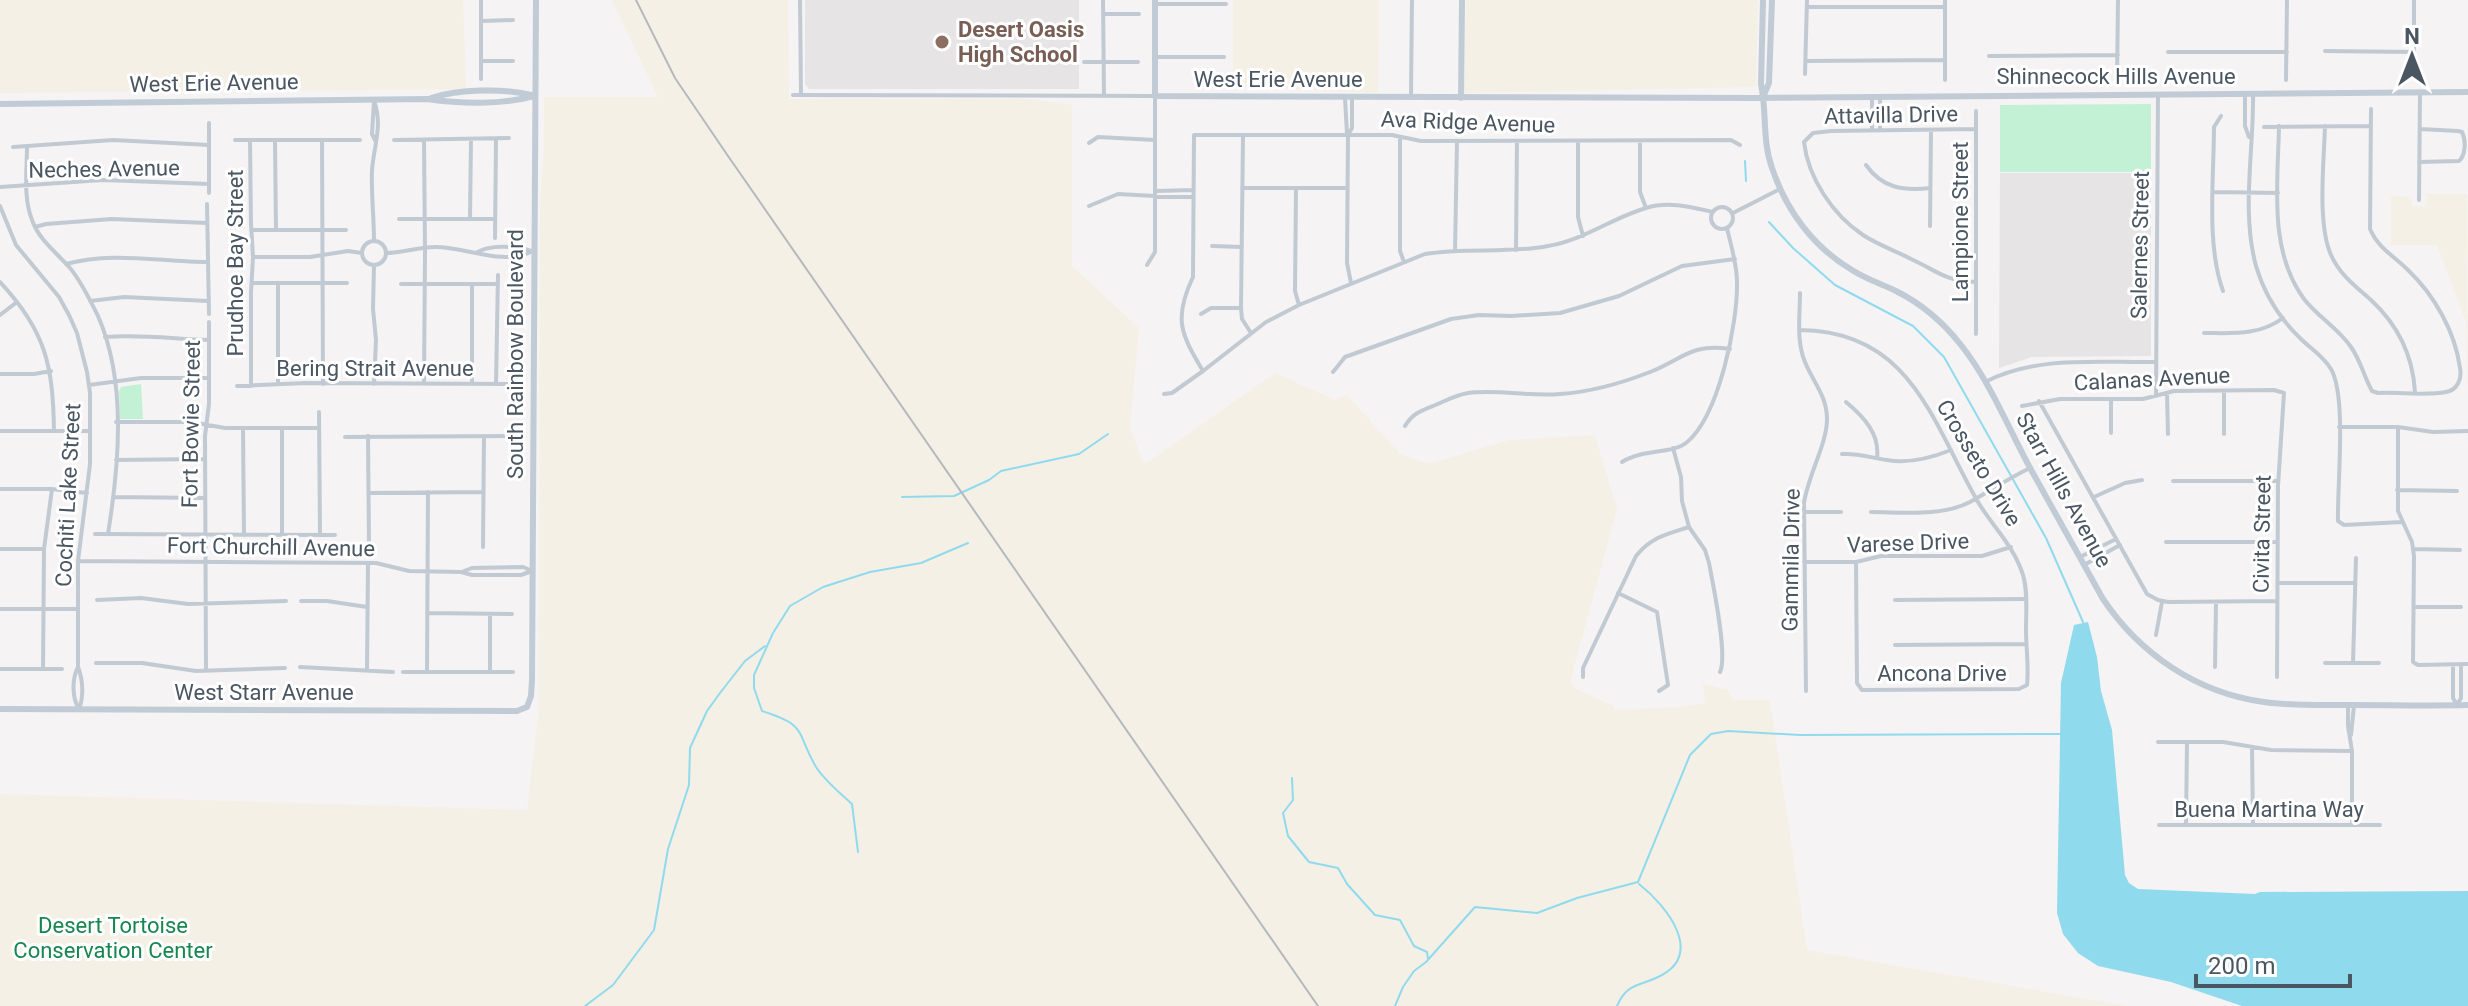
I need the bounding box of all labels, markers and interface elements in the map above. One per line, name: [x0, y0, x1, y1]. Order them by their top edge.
north arrow: [2372, 16, 2452, 96]
place label: Desert Oasis High School: [958, 17, 1084, 67]
text: N: [2404, 24, 2420, 49]
marker: Desert Oasis High School: [933, 33, 951, 51]
street label: Shinnecock Hills Avenue: [1996, 64, 2236, 89]
street label: West Erie Avenue: [1193, 67, 1363, 92]
street label: West Erie Avenue: [129, 69, 299, 97]
street label: Attavilla Drive: [1824, 101, 1958, 129]
street label: Ava Ridge Avenue: [1380, 106, 1556, 138]
street label: Lampione Street: [1948, 142, 1973, 302]
street label: Neches Avenue: [28, 155, 180, 183]
street label: Prudhoe Bay Street: [223, 169, 248, 357]
street label: Salernes Street: [2126, 171, 2154, 319]
street label: South Rainbow Boulevard: [503, 229, 528, 479]
street label: Fort Bowie Street: [177, 340, 205, 508]
street label: Bering Strait Avenue: [276, 356, 474, 381]
street label: Calanas Avenue: [2073, 362, 2231, 396]
street label: Crosseto Drive: [1931, 395, 2027, 531]
street label: Cochiti Lake Street: [51, 403, 85, 587]
street label: Starr Hills Avenue: [2011, 408, 2117, 572]
street label: Civita Street: [2248, 475, 2276, 593]
street label: Gammila Drive: [1777, 488, 1805, 632]
street label: Varese Drive: [1846, 528, 1970, 558]
street label: Fort Churchill Avenue: [167, 533, 375, 561]
street label: Ancona Drive: [1877, 661, 2007, 686]
street label: West Starr Avenue: [174, 680, 354, 705]
street label: Buena Martina Way: [2174, 797, 2364, 822]
park label: Desert Tortoise Conservation Center: [13, 913, 213, 963]
scale bar: [2196, 938, 2350, 988]
text: 200 m: [2208, 952, 2275, 980]

